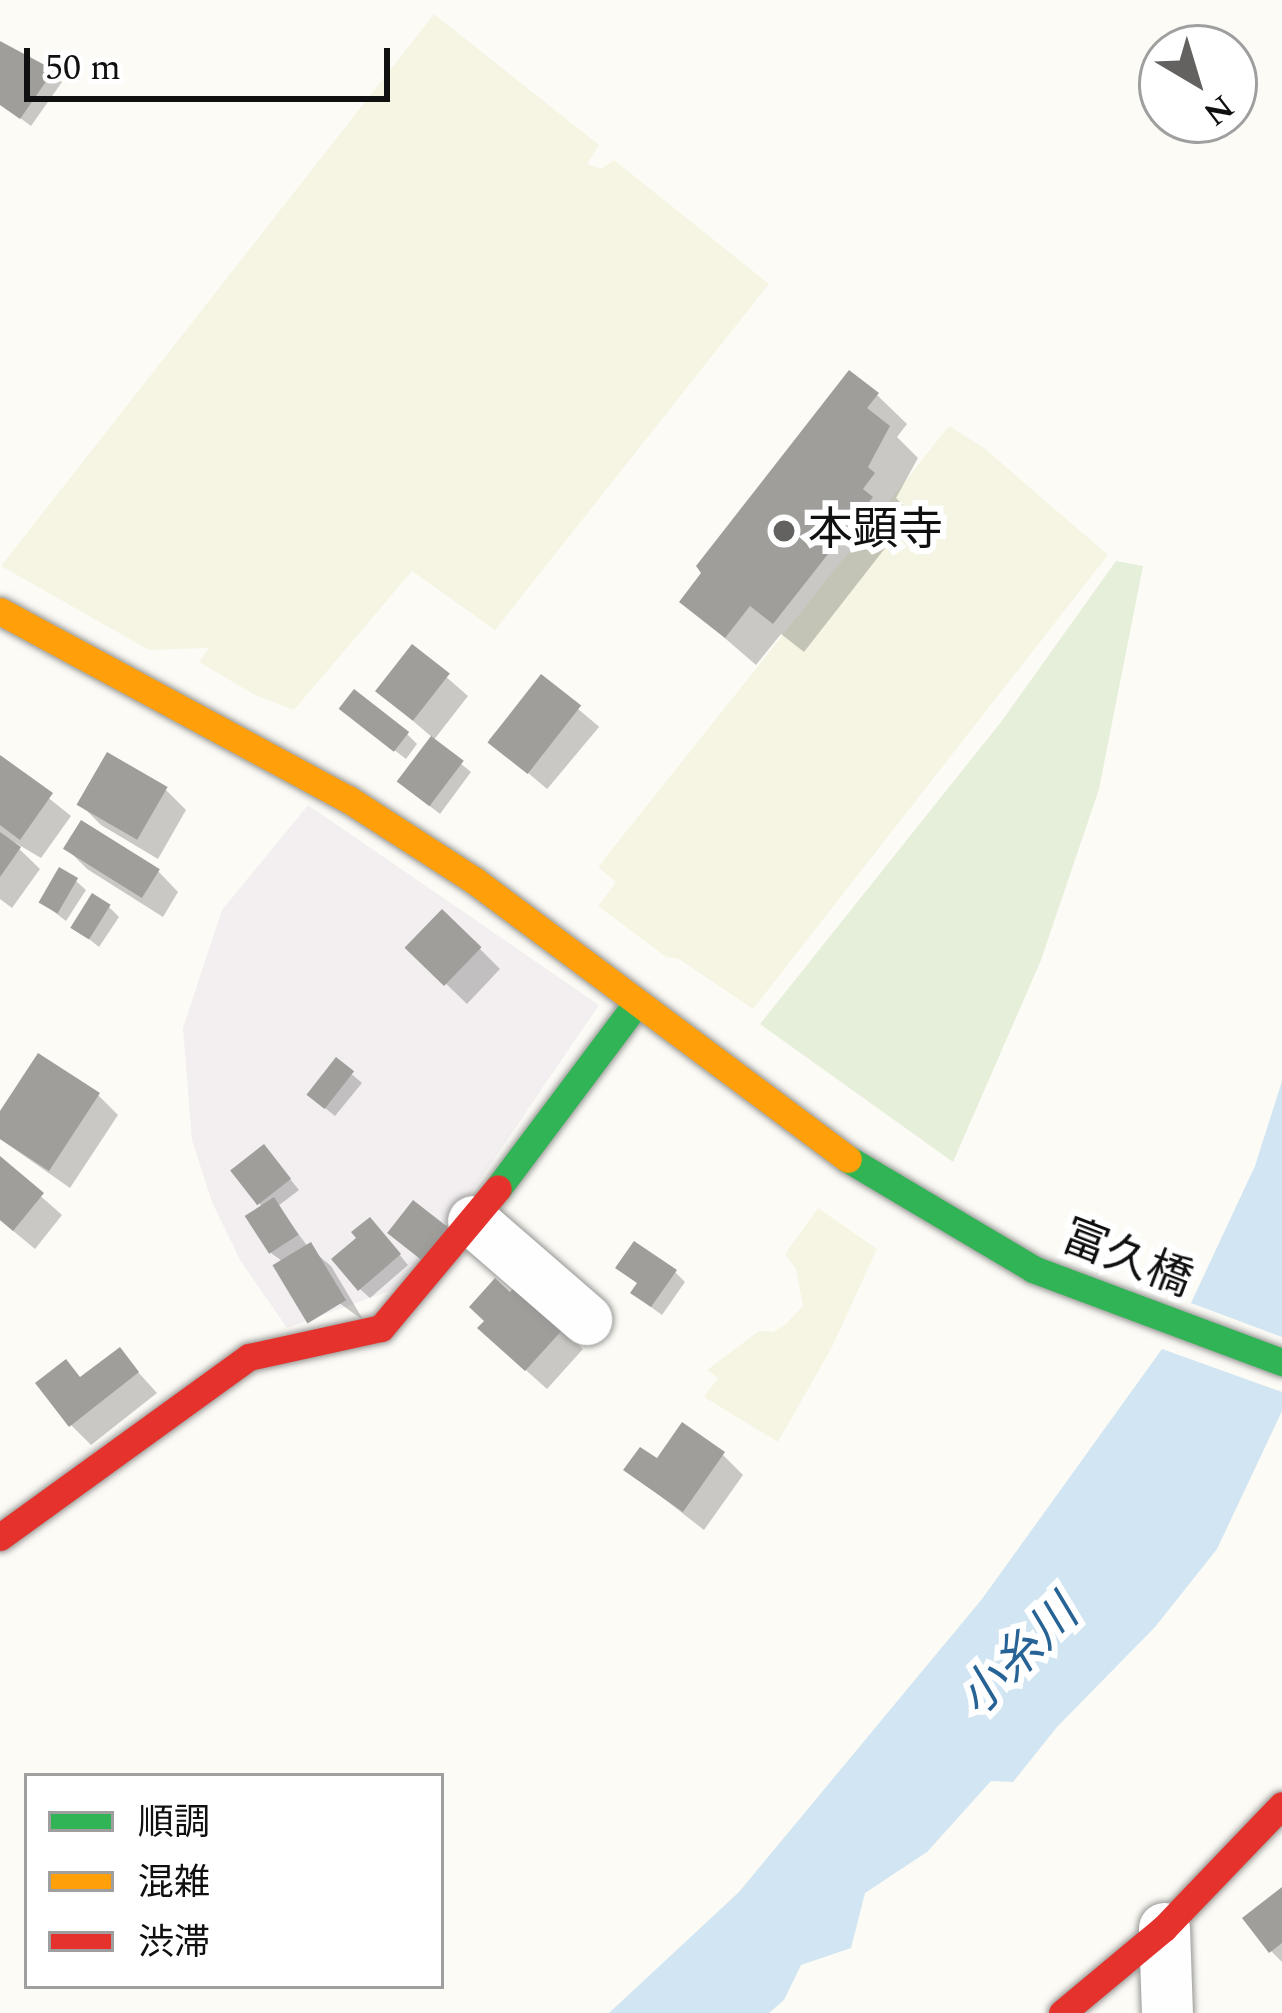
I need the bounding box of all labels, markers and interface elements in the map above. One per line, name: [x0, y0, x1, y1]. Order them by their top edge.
scale bar: [30, 24, 396, 98]
north arrow: [1138, 24, 1258, 144]
text: 50 m: [45, 41, 121, 96]
text: N: [1192, 82, 1244, 138]
place label: 本顕寺: [808, 504, 943, 558]
marker: 本顕寺: [771, 518, 797, 544]
street label: 富久橋: [1054, 1210, 1200, 1308]
water label: 小糸川: [948, 1586, 1090, 1728]
legend: [24, 1773, 444, 1989]
text: 順調: [138, 1796, 210, 1851]
text: 混雑: [138, 1856, 210, 1911]
text: 渋滞: [138, 1916, 210, 1971]

